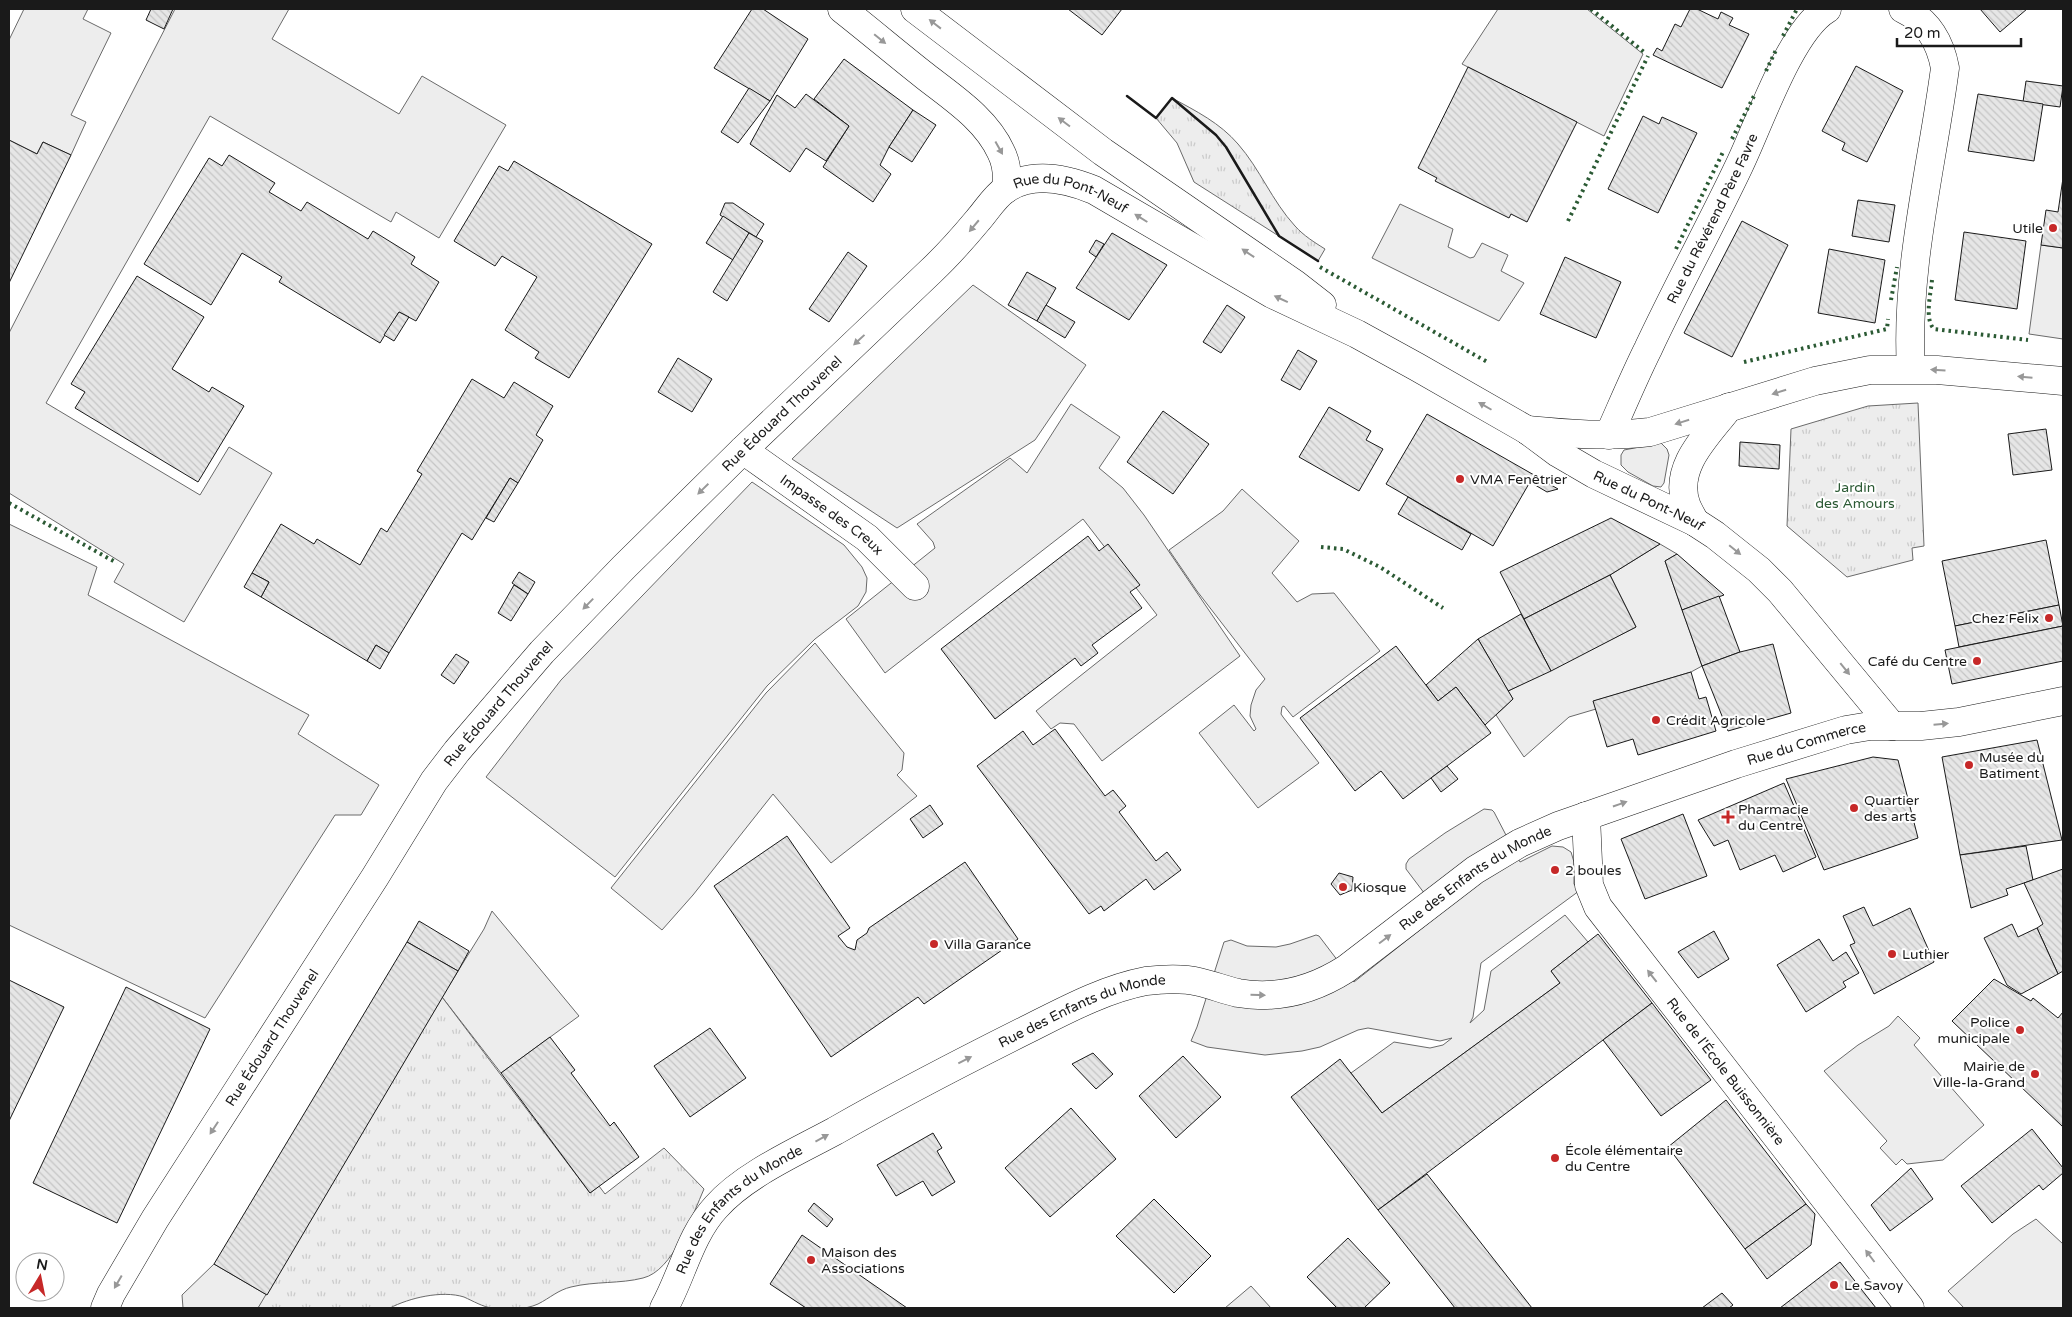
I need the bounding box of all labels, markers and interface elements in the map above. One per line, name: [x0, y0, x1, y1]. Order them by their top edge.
scale bar: [1897, 15, 2021, 47]
one-way arrow: [928, 19, 941, 29]
text: 20 m: [1904, 24, 1941, 42]
one-way arrow: [873, 34, 886, 45]
one-way arrow: [1058, 117, 1071, 128]
street label: Rue du Révérend Père Favre: [1663, 131, 1761, 306]
one-way arrow: [994, 142, 1003, 155]
street label: Rue du Pont-Neuf: [1010, 170, 1132, 217]
one-way arrow: [1134, 213, 1147, 222]
one-way arrow: [968, 219, 979, 232]
place label: Utile: [2012, 220, 2043, 237]
marker: Utile: [2047, 222, 2059, 234]
one-way arrow: [1241, 248, 1255, 257]
one-way arrow: [1274, 294, 1288, 302]
one-way arrow: [853, 334, 865, 346]
street label: Rue Édouard Thouvenel: [718, 352, 845, 475]
one-way arrow: [1930, 366, 1946, 374]
one-way arrow: [2017, 373, 2033, 381]
one-way arrow: [1771, 389, 1786, 397]
one-way arrow: [1478, 401, 1491, 410]
one-way arrow: [1674, 418, 1689, 426]
street label: Rue du Pont-Neuf: [1591, 467, 1708, 535]
street label: Impasse des Creux: [777, 471, 887, 558]
place label: VMA Fenêtrier: [1470, 471, 1568, 488]
marker: VMA Fenêtrier: [1454, 473, 1466, 485]
park label: Jardin des Amours: [1815, 479, 1895, 512]
one-way arrow: [698, 483, 710, 495]
one-way arrow: [1728, 545, 1741, 556]
one-way arrow: [582, 597, 594, 609]
place label: Chez Felix: [1972, 610, 2039, 627]
marker: Chez Felix: [2043, 612, 2055, 624]
street label: Rue Édouard Thouvenel: [440, 637, 556, 770]
place label: Café du Centre: [1868, 653, 1967, 670]
marker: Café du Centre: [1971, 655, 1983, 667]
one-way arrow: [1839, 662, 1850, 675]
place label: Crédit Agricole: [1666, 712, 1765, 729]
marker: Crédit Agricole: [1650, 714, 1662, 726]
street label: Rue du Commerce: [1745, 718, 1867, 769]
one-way arrow: [1933, 720, 1949, 728]
place label: Musée du Batiment: [1979, 749, 2044, 782]
marker: Musée du Batiment: [1963, 759, 1975, 771]
place label: Quartier des arts: [1864, 792, 1920, 825]
one-way arrow: [1613, 800, 1628, 807]
place label: Pharmacie du Centre: [1738, 801, 1809, 834]
marker: Quartier des arts: [1848, 802, 1860, 814]
marker: Pharmacie du Centre: [1722, 811, 1734, 823]
street label: Rue des Enfants du Monde: [1395, 822, 1554, 934]
place label: 2 boules: [1565, 862, 1622, 879]
marker: 2 boules: [1549, 864, 1561, 876]
place label: Kiosque: [1353, 879, 1406, 896]
marker: Kiosque: [1337, 881, 1349, 893]
one-way arrow: [1378, 934, 1392, 944]
place label: Villa Garance: [944, 936, 1031, 953]
marker: Villa Garance: [928, 938, 940, 950]
place label: Luthier: [1902, 946, 1950, 963]
marker: Luthier: [1886, 948, 1898, 960]
street label: Rue Édouard Thouvenel: [221, 966, 322, 1109]
one-way arrow: [1646, 970, 1657, 983]
street label: Rue des Enfants du Monde: [995, 971, 1166, 1051]
one-way arrow: [1250, 991, 1266, 999]
street label: Rue de l'École Buissonnière: [1663, 994, 1788, 1148]
place label: Police municipale: [1938, 1014, 2010, 1047]
marker: Police municipale: [2014, 1024, 2026, 1036]
one-way arrow: [958, 1056, 972, 1064]
place label: Mairie de Ville-la-Grand: [1933, 1058, 2025, 1091]
marker: Mairie de Ville-la-Grand: [2029, 1068, 2041, 1080]
one-way arrow: [209, 1122, 219, 1135]
one-way arrow: [815, 1134, 829, 1142]
street label: Rue des Enfants du Monde: [672, 1141, 805, 1277]
place label: École élémentaire du Centre: [1565, 1142, 1683, 1175]
marker: École élémentaire du Centre: [1549, 1152, 1561, 1164]
place label: Maison des Associations: [821, 1244, 905, 1277]
one-way arrow: [1865, 1249, 1875, 1263]
north arrow: [15, 1252, 65, 1302]
marker: Maison des Associations: [805, 1254, 817, 1266]
text: N: [35, 1255, 49, 1274]
one-way arrow: [113, 1275, 122, 1288]
place label: Le Savoy: [1844, 1277, 1904, 1294]
marker: Le Savoy: [1828, 1279, 1840, 1291]

